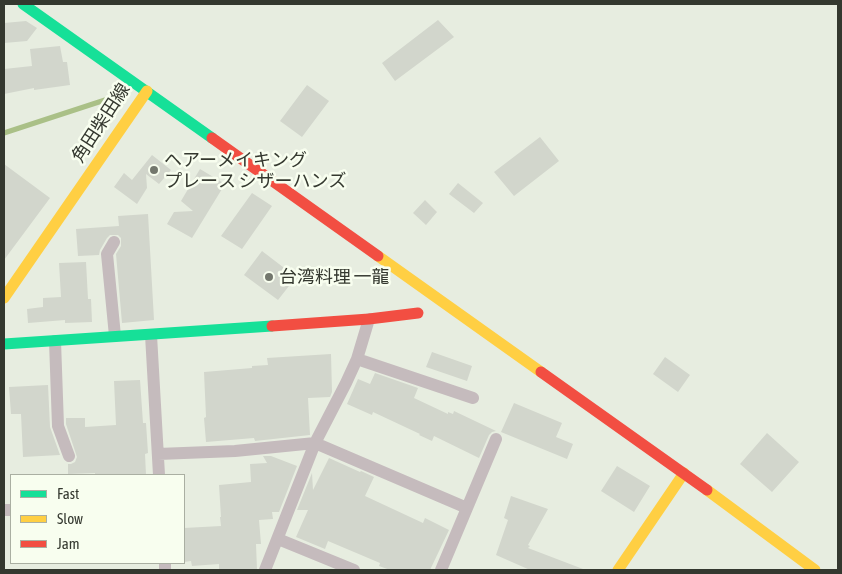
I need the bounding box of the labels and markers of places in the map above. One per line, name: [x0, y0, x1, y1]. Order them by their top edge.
place label: ヘアーメイキング プレース シザーハンズ: [164, 149, 346, 192]
marker: ヘアーメイキング プレース シザーハンズ: [148, 164, 160, 176]
place label: 台湾料理 一龍: [279, 266, 389, 288]
marker: 台湾料理 一龍: [263, 271, 275, 283]

